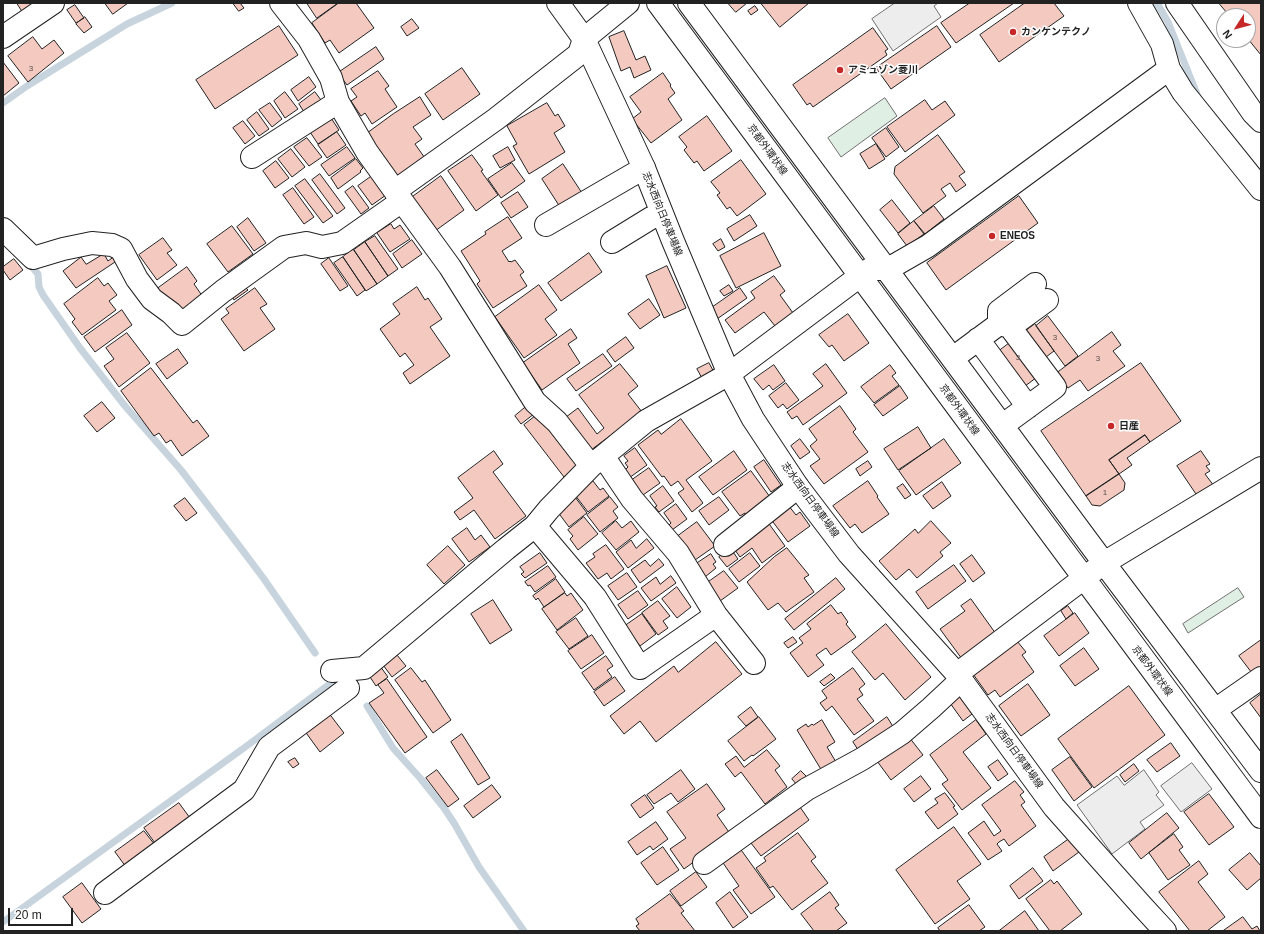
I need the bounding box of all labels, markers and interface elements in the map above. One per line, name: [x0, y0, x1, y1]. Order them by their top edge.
north arrow: [1216, 8, 1256, 48]
place label: カンケンテクノ: [1021, 26, 1091, 38]
marker: カンケンテクノ: [1008, 27, 1018, 37]
text: N: [1220, 28, 1234, 41]
house number: 3: [29, 64, 33, 74]
place label: アミュゾン菱川: [848, 64, 918, 76]
marker: アミュゾン菱川: [835, 65, 845, 75]
street label: 京都外環状線: [745, 122, 789, 178]
street label: 志水西向日停車場線: [640, 170, 684, 258]
place label: ENEOS: [1000, 230, 1035, 242]
marker: ENEOS: [987, 231, 997, 241]
house number: 3: [1053, 333, 1057, 343]
house number: 3: [1016, 353, 1020, 363]
house number: 3: [1096, 354, 1100, 364]
street label: 京都外環状線: [937, 382, 981, 438]
place label: 日産: [1119, 420, 1139, 432]
marker: 日産: [1106, 421, 1116, 431]
street label: 志水西向日停車場線: [779, 460, 841, 540]
house number: 1: [1103, 488, 1107, 498]
street label: 京都外環状線: [1129, 643, 1175, 699]
street label: 志水西向日停車場線: [983, 711, 1045, 791]
scale bar: [10, 900, 75, 926]
text: 20 m: [15, 908, 42, 922]

